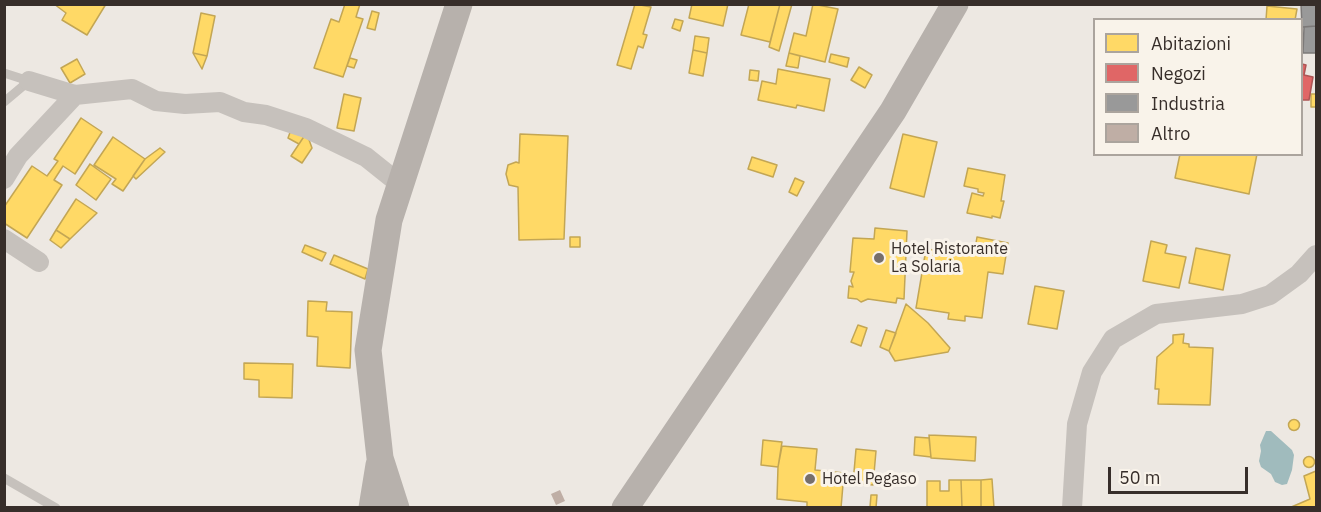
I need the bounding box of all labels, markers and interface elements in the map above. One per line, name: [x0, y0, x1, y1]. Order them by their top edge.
legend: [1093, 18, 1303, 156]
text: Abitazioni: [1151, 32, 1231, 55]
text: Negozi: [1151, 62, 1206, 85]
text: Industria: [1151, 92, 1225, 115]
text: Altro: [1151, 122, 1190, 145]
place label: Hotel Ristorante La Solaria: [891, 239, 1008, 277]
marker: Hotel Ristorante La Solaria: [872, 251, 886, 265]
scale bar: [1111, 455, 1250, 493]
text: 50 m: [1119, 466, 1161, 489]
place label: Hotel Pegaso: [822, 469, 917, 489]
marker: Hotel Pegaso: [803, 472, 817, 486]

